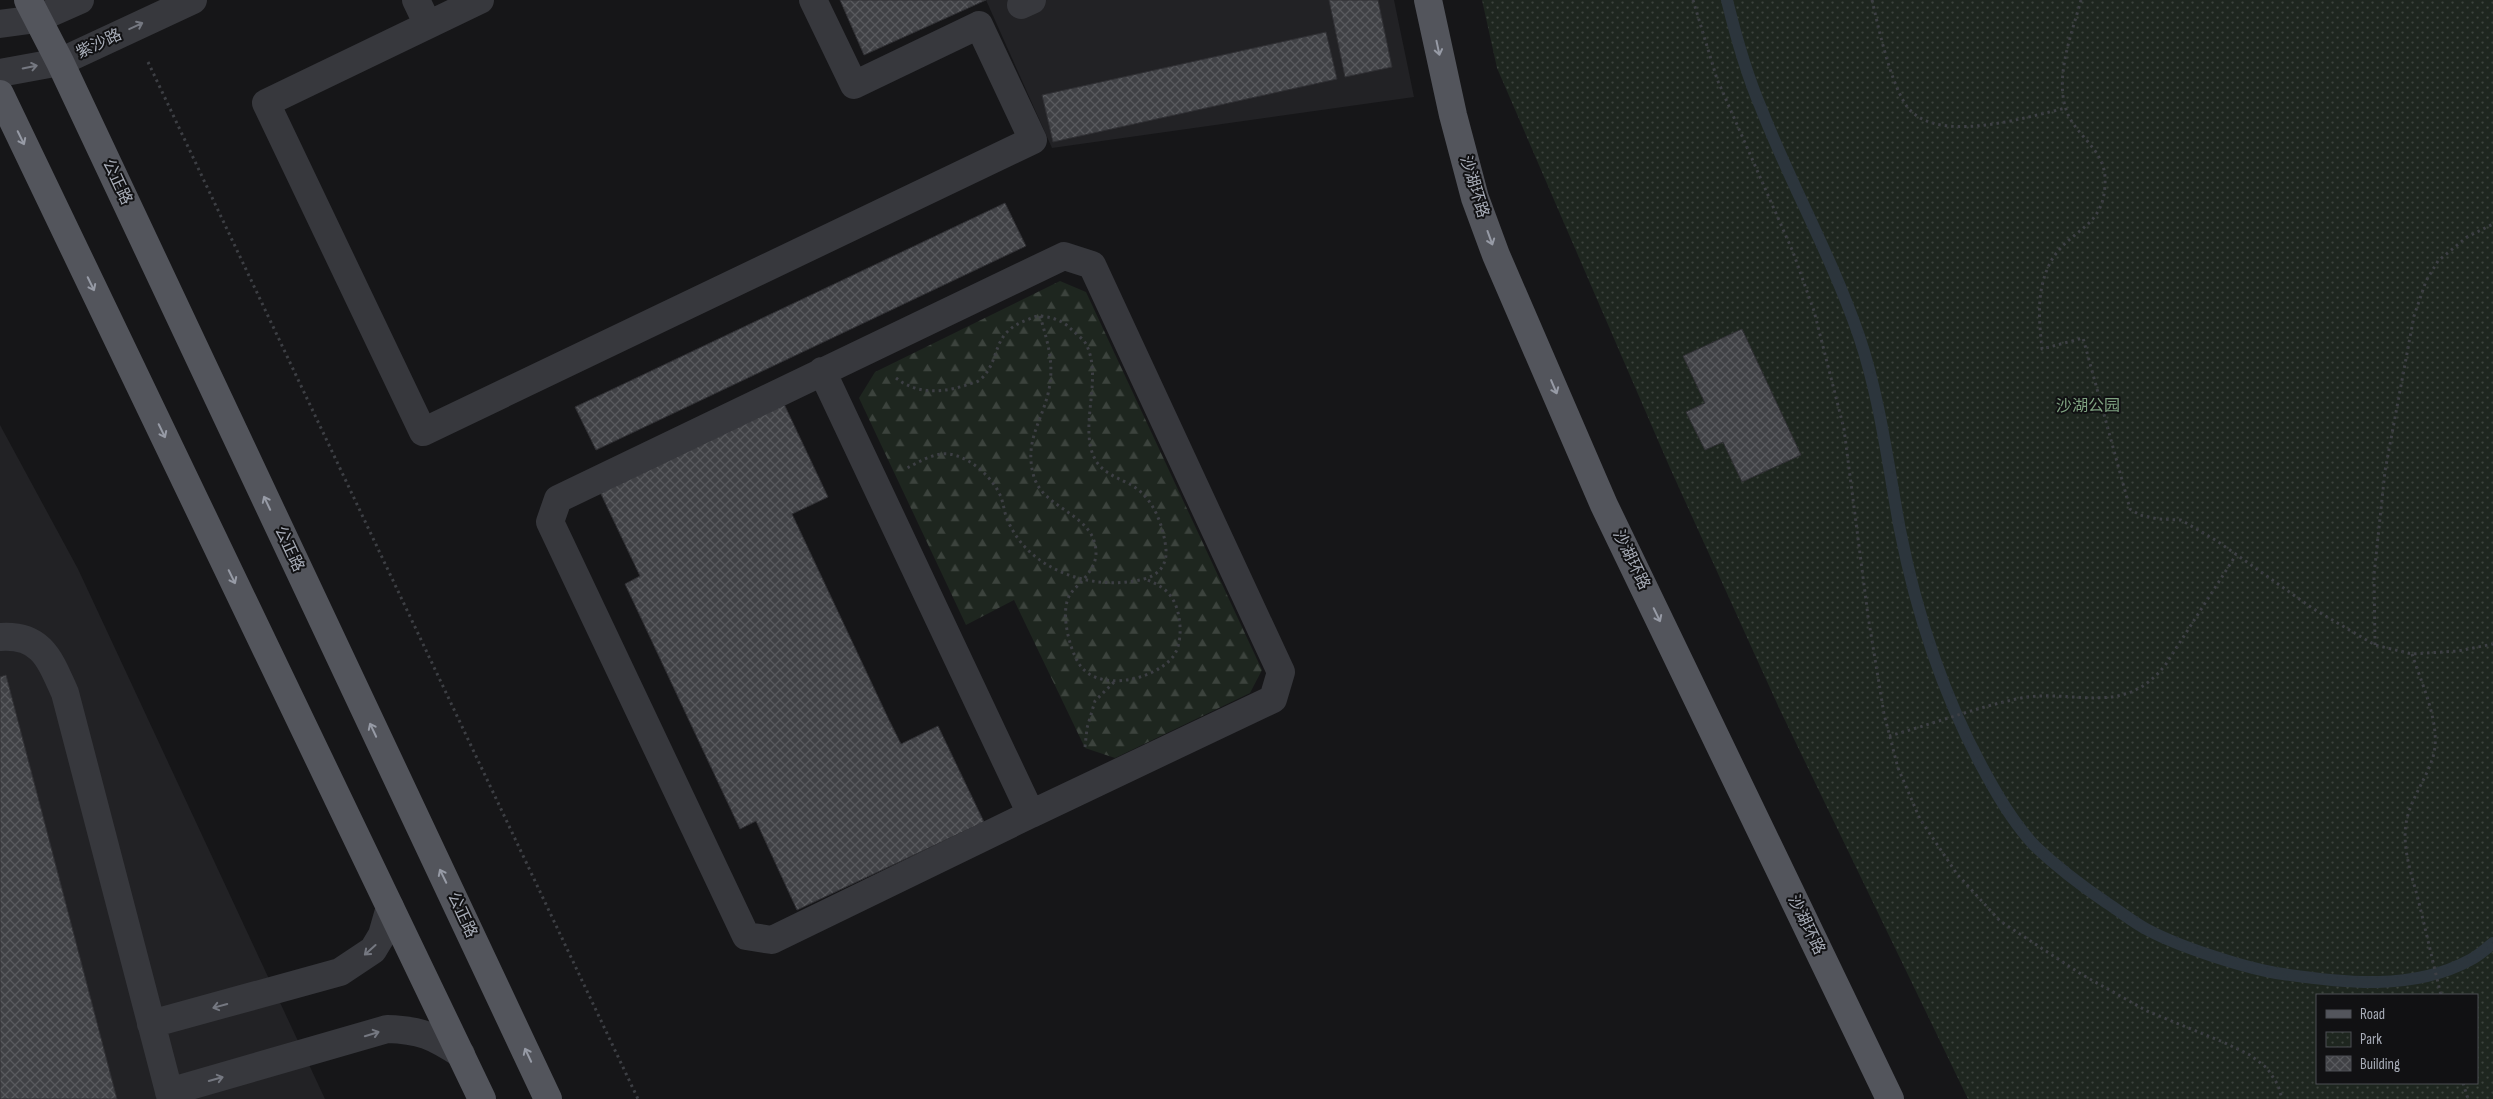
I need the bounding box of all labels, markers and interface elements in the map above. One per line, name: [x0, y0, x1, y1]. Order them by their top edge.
one-way arrow: [128, 21, 143, 31]
street label: 紫沙路: [73, 25, 125, 63]
one-way arrow: [1434, 39, 1443, 55]
one-way arrow: [22, 62, 38, 72]
one-way arrow: [16, 130, 26, 145]
street label: 沙湖环路: [1456, 154, 1492, 220]
street label: 公正路: [98, 156, 136, 208]
one-way arrow: [1486, 230, 1495, 245]
one-way arrow: [87, 276, 97, 291]
one-way arrow: [1550, 380, 1559, 395]
park label: 沙湖公园: [2056, 397, 2120, 416]
one-way arrow: [157, 423, 167, 438]
one-way arrow: [262, 496, 271, 511]
street label: 公正路: [270, 523, 308, 575]
street label: 沙湖环路: [1608, 527, 1654, 593]
one-way arrow: [228, 569, 237, 584]
one-way arrow: [1653, 607, 1662, 622]
one-way arrow: [368, 723, 378, 738]
one-way arrow: [438, 869, 447, 884]
street label: 公正路: [443, 889, 481, 941]
street label: 沙湖环路: [1783, 892, 1829, 958]
one-way arrow: [364, 943, 377, 955]
legend: [2316, 994, 2478, 1084]
one-way arrow: [212, 1002, 228, 1011]
text: Road: [2360, 1005, 2385, 1024]
one-way arrow: [364, 1028, 380, 1038]
text: Park: [2360, 1030, 2382, 1049]
one-way arrow: [522, 1048, 532, 1063]
text: Building: [2360, 1055, 2400, 1074]
one-way arrow: [207, 1074, 223, 1083]

